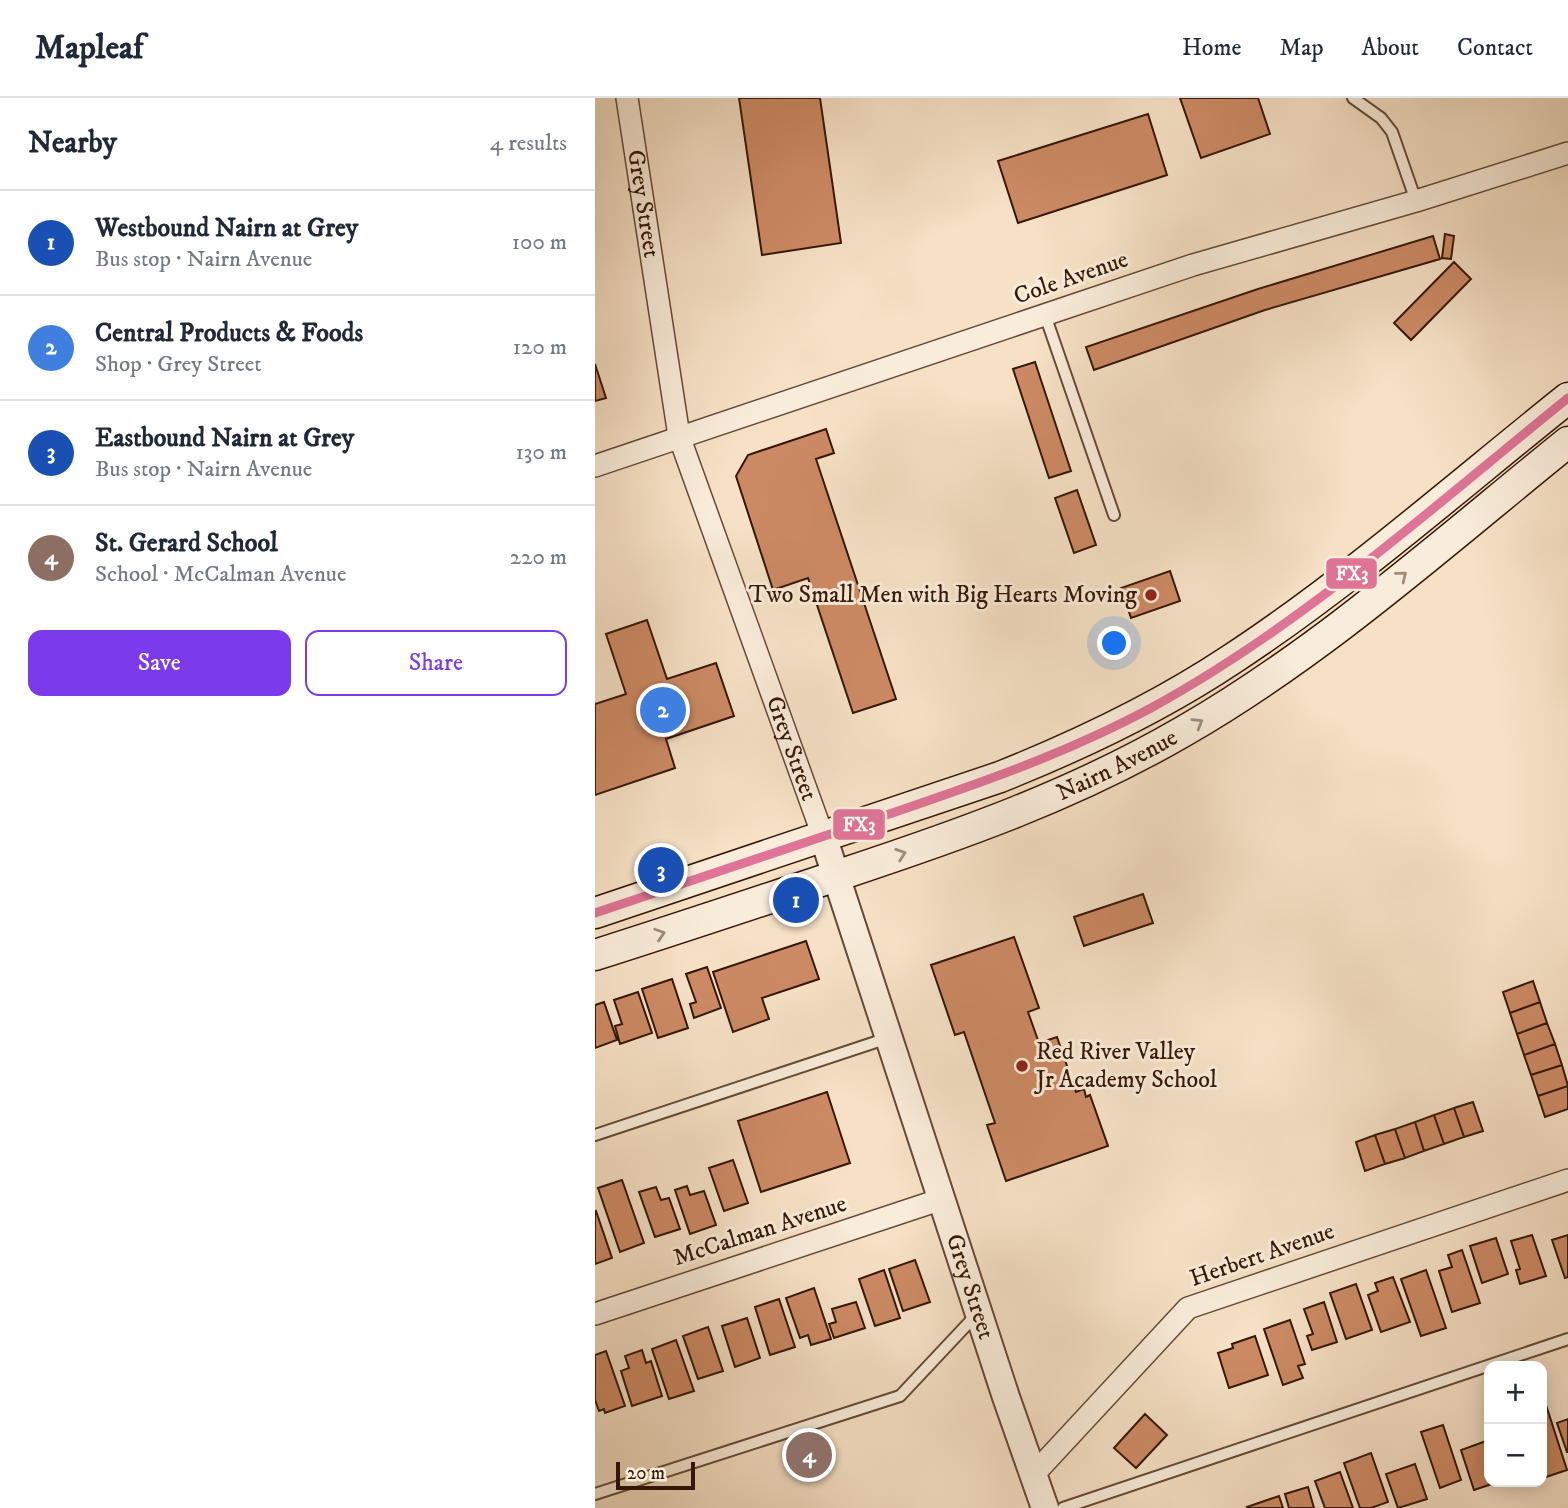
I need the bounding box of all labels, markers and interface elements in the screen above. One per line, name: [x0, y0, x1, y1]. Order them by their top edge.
text: Mapleaf: [35, 28, 144, 69]
text: Home: [1182, 33, 1241, 63]
text: Map: [1279, 33, 1324, 63]
text: About: [1362, 33, 1419, 63]
text: Contact: [1457, 33, 1533, 63]
text: Nearby: [28, 125, 117, 162]
text: 4 results: [490, 129, 567, 158]
street label: Grey Street: [620, 148, 666, 260]
text: Westbound Nairn at Grey: [95, 212, 358, 245]
text: 1: [47, 228, 55, 257]
text: 100 m: [512, 228, 567, 257]
street label: Cole Avenue: [1010, 244, 1132, 312]
text: Bus stop · Nairn Avenue: [95, 245, 312, 274]
text: Central Products & Foods: [95, 317, 363, 350]
text: 2: [45, 333, 57, 362]
text: 120 m: [513, 333, 567, 362]
text: Shop · Grey Street: [95, 350, 262, 379]
text: Eastbound Nairn at Grey: [95, 422, 354, 455]
text: 3: [47, 438, 55, 467]
text: 130 m: [515, 438, 567, 467]
text: Bus stop · Nairn Avenue: [95, 455, 312, 484]
text: St. Gerard School: [95, 527, 278, 560]
text: 4: [44, 543, 58, 572]
text: 220 m: [510, 543, 567, 572]
line badge: FX3: [1325, 557, 1378, 590]
text: School · McCalman Avenue: [95, 560, 346, 589]
text: FX3: [1336, 563, 1368, 586]
one-way arrow: [1395, 571, 1407, 584]
place label: Two Small Men with Big Hearts Moving: [749, 580, 1137, 610]
marker: Two Small Men with Big Hearts Moving: [1143, 587, 1159, 603]
your location: [1097, 626, 1131, 660]
button: Save: [28, 630, 291, 696]
button: Share: [305, 630, 567, 696]
pin: 2: [640, 684, 686, 736]
street label: Grey Street: [759, 692, 824, 805]
one-way arrow: [1190, 718, 1203, 731]
street label: Nairn Avenue: [1052, 723, 1183, 808]
line badge: FX3: [832, 808, 886, 841]
text: FX3: [843, 814, 875, 837]
pin: 3: [638, 844, 684, 896]
one-way arrow: [894, 848, 907, 862]
pin: 1: [773, 874, 819, 926]
one-way arrow: [653, 928, 666, 942]
place label: Red River Valley Jr Academy School: [1034, 1037, 1218, 1095]
marker: Red River Valley Jr Academy School: [1014, 1058, 1030, 1074]
street label: McCalman Avenue: [670, 1189, 850, 1273]
street label: Herbert Avenue: [1186, 1216, 1338, 1294]
street label: Grey Street: [939, 1230, 1001, 1343]
map controls: [1484, 1361, 1547, 1487]
button: +: [1484, 1361, 1547, 1424]
button: −: [1484, 1424, 1547, 1487]
pin: 4: [786, 1429, 832, 1481]
scale bar: [616, 1459, 695, 1491]
text: 20 m: [627, 1462, 665, 1485]

